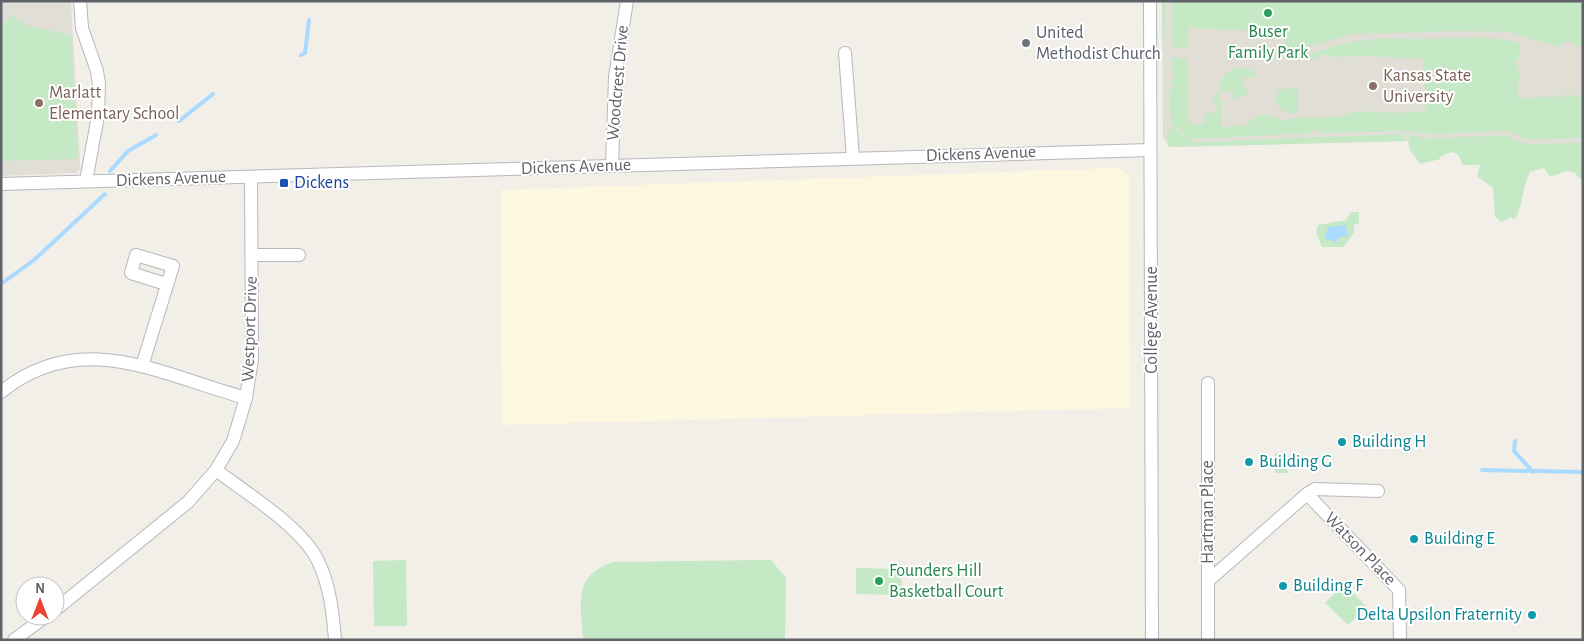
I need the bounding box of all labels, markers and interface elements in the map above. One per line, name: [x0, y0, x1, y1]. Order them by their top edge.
marker: Buser Family Park: [1262, 7, 1274, 19]
place label: Buser Family Park: [1228, 23, 1309, 62]
street label: Woodcrest Drive: [604, 24, 632, 142]
place label: United Methodist Church: [1036, 24, 1161, 63]
marker: United Methodist Church: [1020, 37, 1032, 49]
place label: Kansas State University: [1383, 67, 1471, 106]
marker: Kansas State University: [1367, 80, 1379, 92]
place label: Marlatt Elementary School: [49, 84, 180, 123]
marker: Marlatt Elementary School: [33, 97, 45, 109]
street label: Dickens Avenue: [925, 143, 1037, 165]
street label: Dickens Avenue: [520, 156, 632, 178]
street label: Dickens Avenue: [115, 168, 227, 190]
place label: Dickens: [294, 174, 349, 192]
marker: Dickens: [278, 177, 290, 189]
street label: College Avenue: [1143, 266, 1161, 374]
street label: Westport Drive: [239, 276, 261, 382]
place label: Building H: [1352, 433, 1427, 451]
marker: Building H: [1336, 436, 1348, 448]
place label: Building G: [1259, 453, 1332, 471]
marker: Building G: [1243, 456, 1255, 468]
street label: Hartman Place: [1199, 460, 1217, 564]
street label: Watson Place: [1321, 509, 1399, 589]
place label: Building E: [1424, 530, 1495, 548]
marker: Building E: [1408, 533, 1420, 545]
place label: Founders Hill Basketball Court: [889, 562, 1004, 601]
marker: Founders Hill Basketball Court: [873, 575, 885, 587]
north arrow: [15, 576, 65, 626]
place label: Building F: [1293, 577, 1363, 595]
marker: Building F: [1277, 580, 1289, 592]
text: N: [35, 582, 45, 596]
place label: Delta Upsilon Fraternity: [1356, 606, 1522, 624]
marker: Delta Upsilon Fraternity: [1526, 609, 1538, 621]

